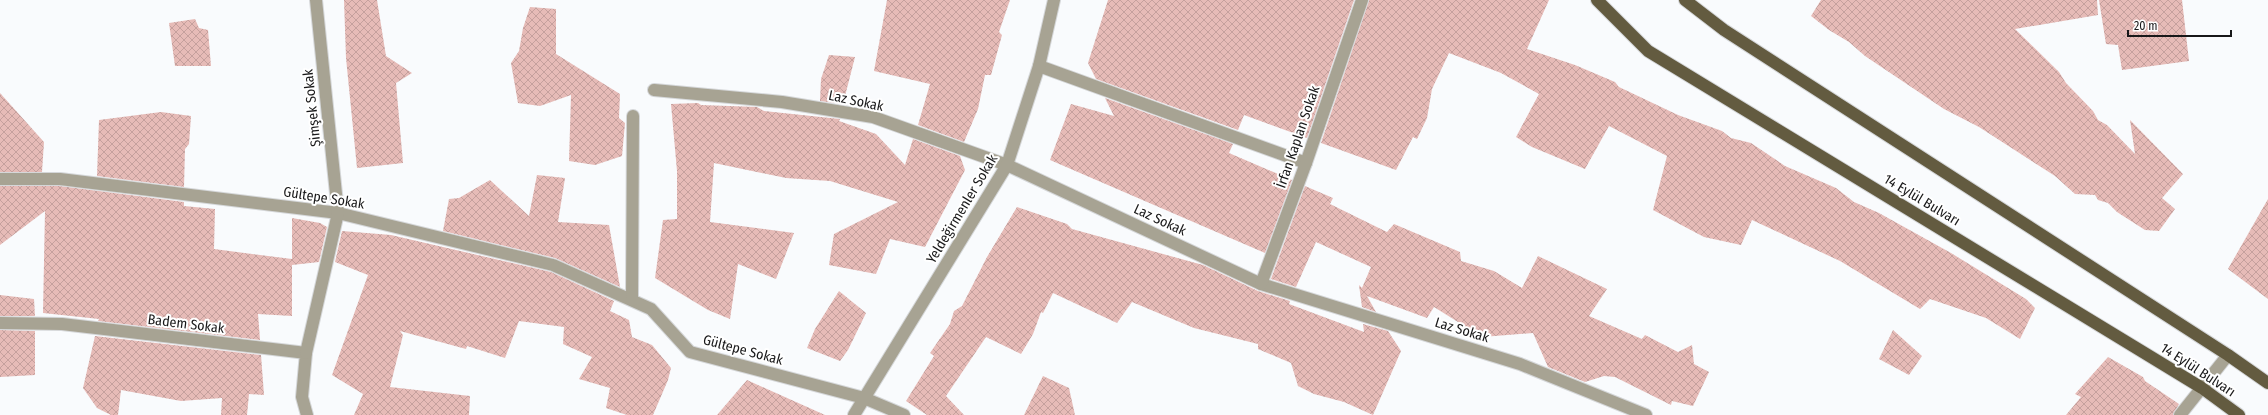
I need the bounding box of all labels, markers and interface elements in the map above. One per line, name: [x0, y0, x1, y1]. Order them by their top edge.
scale bar: [2128, 12, 2231, 38]
text: 20 m: [2134, 19, 2158, 33]
street label: Şimşek Sokak: [299, 68, 325, 148]
street label: İrfan Kaplan Sokak: [1273, 83, 1324, 190]
street label: Laz Sokak: [827, 87, 886, 115]
street label: Yeldeğirmenler Sokak: [923, 151, 1001, 266]
street label: 14 Eylül Bulvarı: [1881, 171, 1963, 229]
street label: Gültepe Sokak: [282, 183, 366, 213]
street label: Laz Sokak: [1131, 201, 1189, 240]
street label: Badem Sokak: [147, 311, 226, 337]
street label: Laz Sokak: [1433, 314, 1492, 346]
street label: Gültepe Sokak: [701, 331, 785, 369]
street label: 14 Eylül Bulvarı: [2157, 339, 2239, 401]

